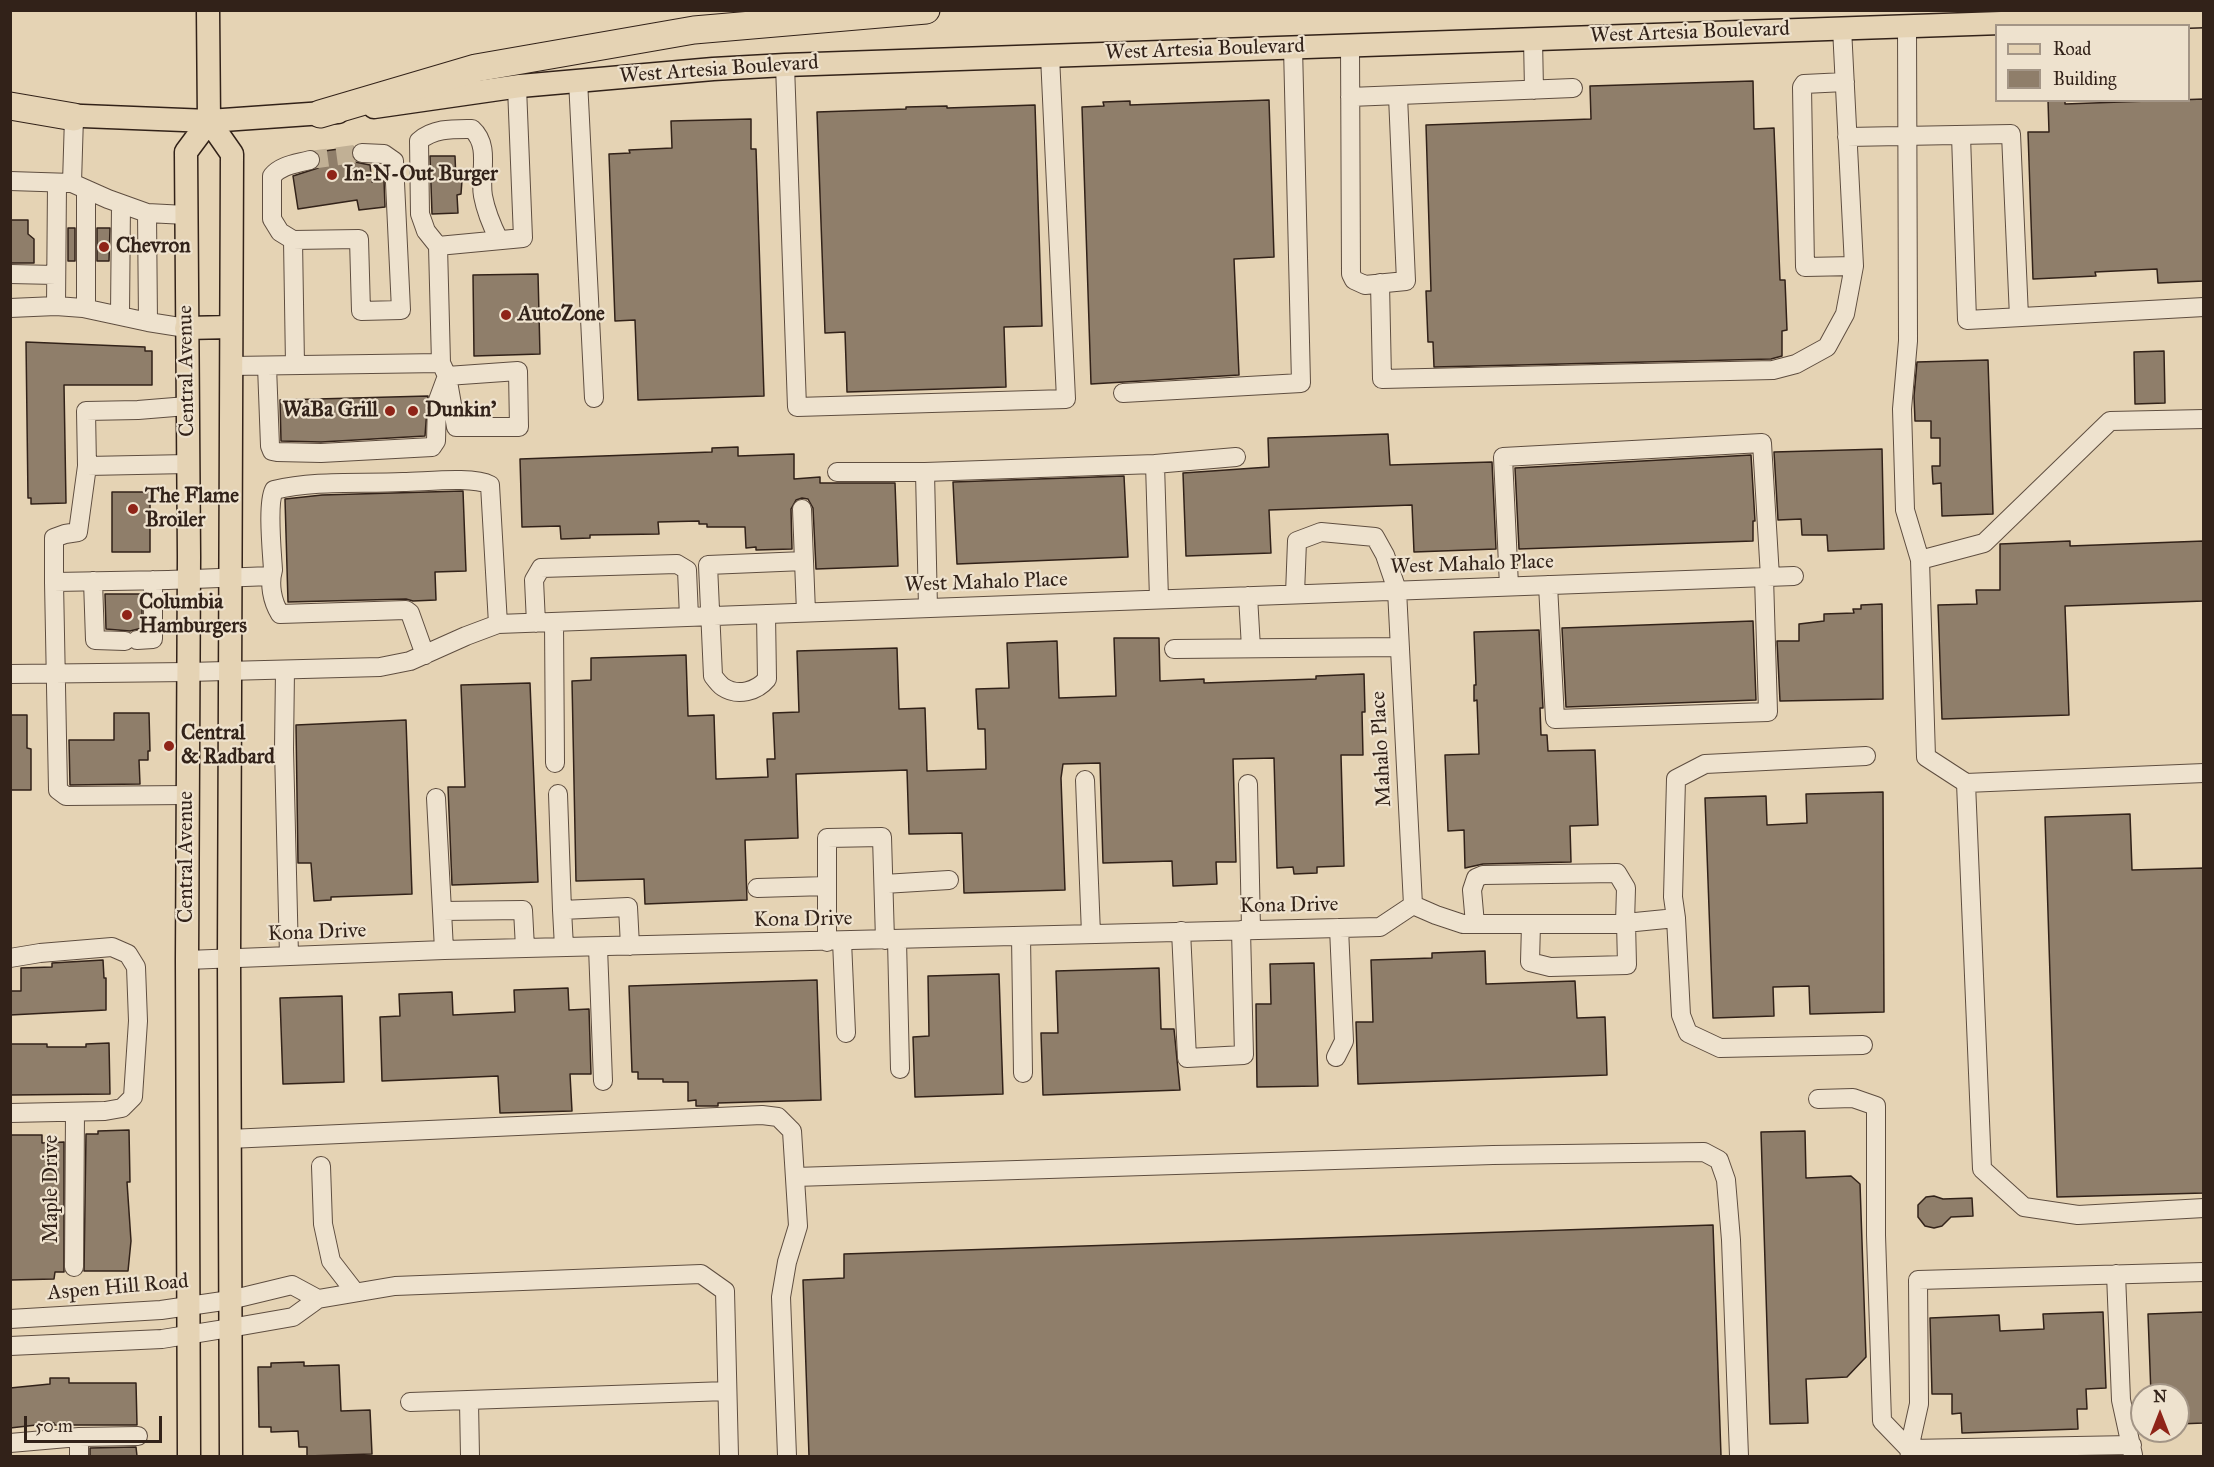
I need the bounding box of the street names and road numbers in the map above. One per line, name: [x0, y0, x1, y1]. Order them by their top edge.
street label: West Artesia Boulevard: [1590, 17, 1790, 49]
street label: West Artesia Boulevard: [1105, 34, 1305, 66]
street label: West Artesia Boulevard: [618, 50, 820, 90]
street label: Central Avenue: [173, 305, 201, 437]
street label: West Mahalo Place: [1390, 550, 1554, 580]
street label: West Mahalo Place: [904, 568, 1068, 598]
street label: Mahalo Place: [1366, 690, 1398, 808]
street label: Central Avenue: [174, 791, 200, 923]
street label: Kona Drive: [1239, 893, 1339, 919]
street label: Kona Drive: [753, 907, 853, 933]
street label: Kona Drive: [267, 919, 367, 947]
street label: Maple Drive: [39, 1135, 65, 1243]
street label: Aspen Hill Road: [46, 1269, 190, 1307]

